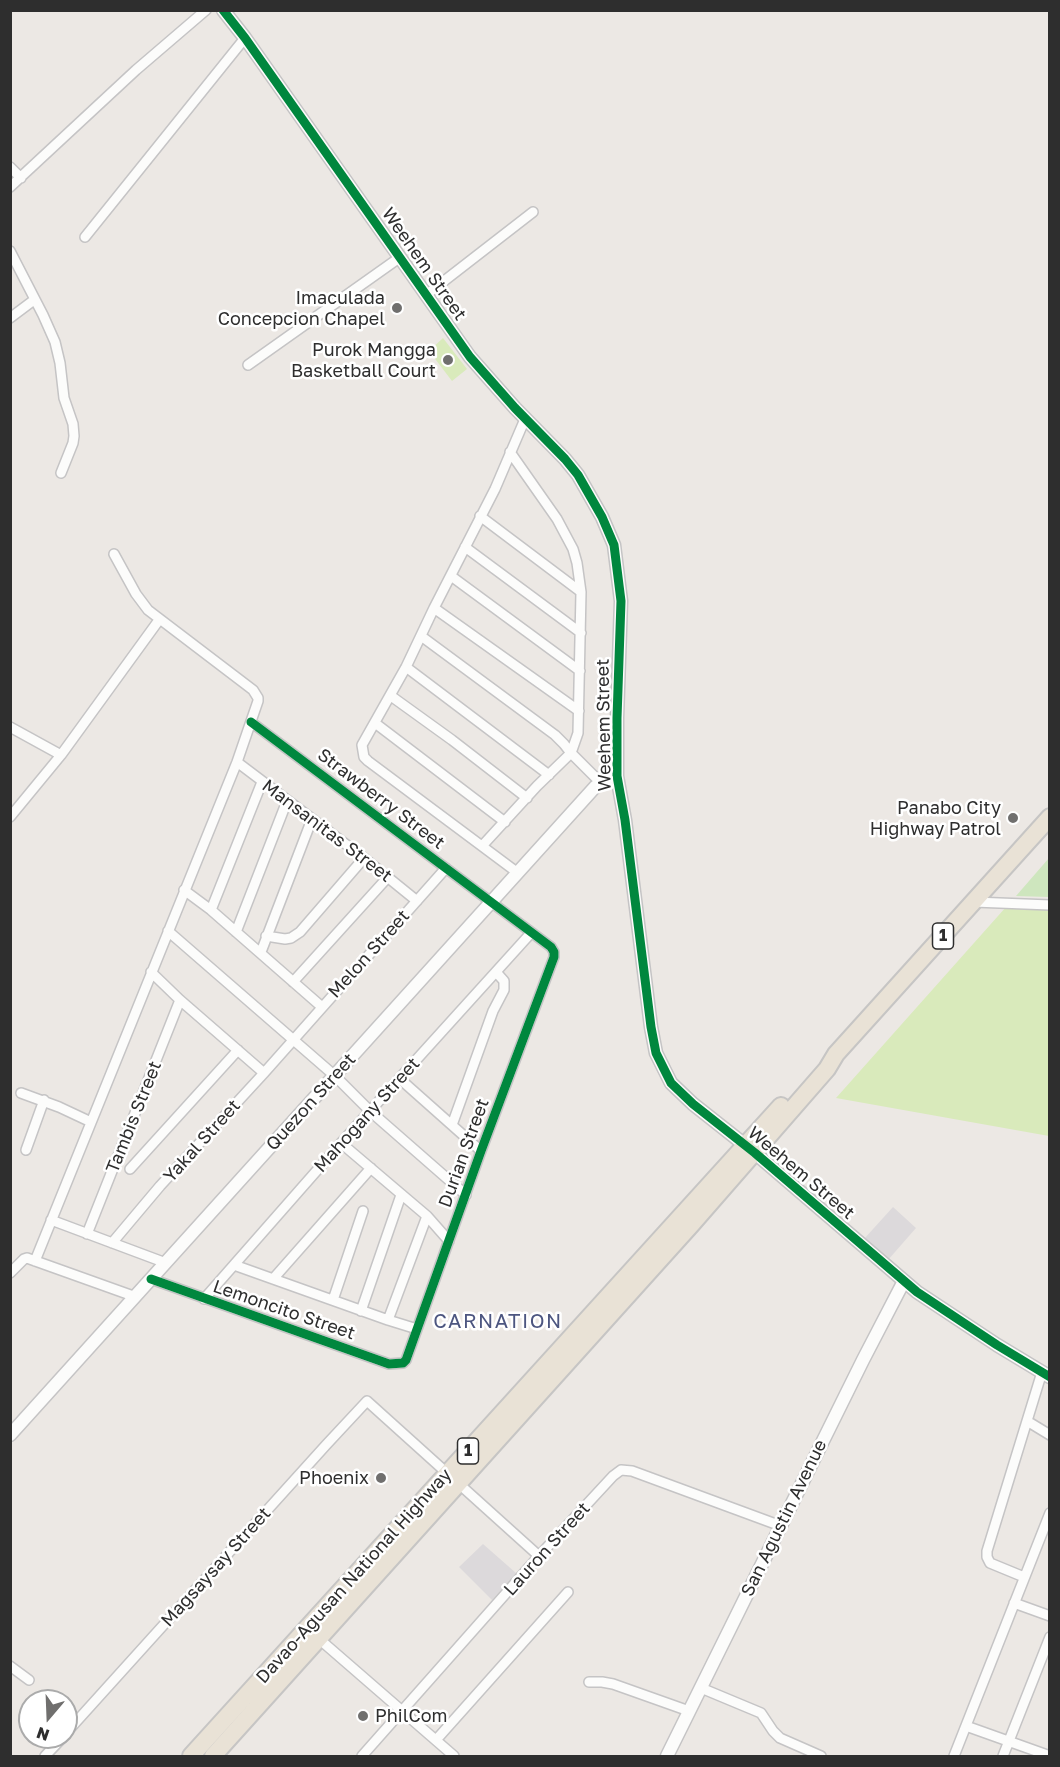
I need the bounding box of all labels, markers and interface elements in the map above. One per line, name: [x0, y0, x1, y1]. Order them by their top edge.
street label: Weehem Street: [377, 203, 471, 325]
place label: Imaculada Concepcion Chapel: [218, 287, 385, 330]
marker: Imaculada Concepcion Chapel: [390, 301, 404, 315]
place label: Purok Mangga Basketball Court: [291, 339, 436, 382]
marker: Purok Mangga Basketball Court: [441, 353, 455, 367]
street label: Weehem Street: [592, 658, 616, 792]
street label: Strawberry Street: [313, 744, 449, 854]
street label: Mansanitas Street: [258, 775, 396, 887]
place label: Panabo City Highway Patrol: [870, 797, 1001, 840]
marker: Panabo City Highway Patrol: [1006, 811, 1020, 825]
street label: Melon Street: [324, 905, 414, 1003]
road number: 1: [932, 923, 954, 949]
street label: Quezon Street: [262, 1049, 360, 1155]
street label: Mahogany Street: [310, 1053, 424, 1177]
street label: Tambis Street: [102, 1058, 166, 1176]
street label: Yakal Street: [159, 1095, 245, 1187]
street label: Durian Street: [434, 1096, 494, 1210]
street label: Weehem Street: [743, 1122, 859, 1224]
street label: Lemoncito Street: [210, 1276, 358, 1344]
district label: CARNATION: [433, 1310, 563, 1334]
street label: San Agustin Avenue: [737, 1436, 831, 1600]
road number: 1: [458, 1438, 478, 1464]
street label: Davao-Agusan National Highway: [252, 1464, 456, 1688]
place label: Phoenix: [299, 1467, 369, 1489]
marker: Phoenix: [374, 1471, 388, 1485]
street label: Lauron Street: [499, 1498, 595, 1600]
street label: Magsaysay Street: [157, 1503, 275, 1631]
north arrow: [18, 1689, 78, 1749]
place label: PhilCom: [375, 1705, 447, 1727]
marker: PhilCom: [356, 1709, 370, 1723]
text: N: [34, 1723, 52, 1746]

